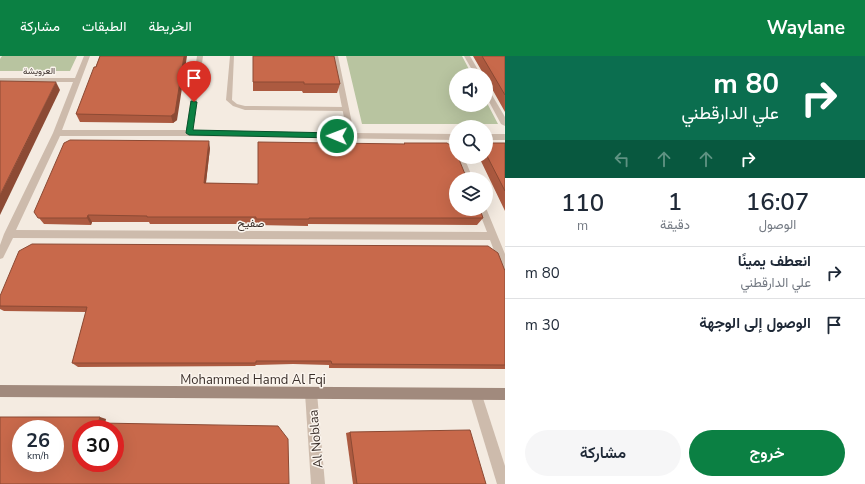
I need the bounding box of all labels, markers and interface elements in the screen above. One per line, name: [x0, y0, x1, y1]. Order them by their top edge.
text: Waylane: [767, 15, 845, 41]
text: مشاركة: [20, 17, 60, 36]
text: الطبقات: [82, 17, 126, 36]
text: الخريطة: [148, 17, 192, 36]
pin: [177, 61, 211, 102]
street label: العرويشة: [23, 65, 55, 77]
text: 80 m: [713, 65, 779, 103]
icon: arrive: [183, 67, 205, 89]
map controls: [449, 68, 493, 216]
button: sound: [449, 68, 493, 112]
icon: right: [793, 72, 845, 124]
text: علي الدارقطني: [681, 101, 779, 125]
position arrow: [316, 115, 358, 157]
button: search: [449, 120, 493, 164]
icon: left: [611, 148, 633, 170]
icon: ahead: [653, 148, 675, 170]
icon: ahead: [695, 148, 717, 170]
icon: right: [737, 148, 759, 170]
button: layers: [449, 172, 493, 216]
text: 1: [668, 186, 682, 218]
text: 16:07: [746, 186, 809, 218]
text: 110: [561, 187, 604, 219]
street label: صفيح: [238, 216, 264, 231]
text: دقيقة: [660, 216, 690, 234]
text: الوصول: [759, 216, 796, 234]
text: m: [577, 217, 588, 235]
text: انعطف يمينًا: [738, 251, 811, 271]
icon: right: [823, 262, 845, 284]
text: 80 m: [525, 263, 560, 283]
text: علي الدارقطني: [741, 274, 811, 292]
text: الوصول إلى الوجهة: [699, 313, 811, 333]
icon: arrive: [823, 314, 845, 336]
text: 30 m: [525, 315, 560, 335]
street label: Mohammed Hamd Al Fqi: [180, 371, 326, 389]
street label: Al Noblaa: [304, 409, 328, 469]
speed limit sign: 30: [72, 420, 124, 472]
text: 26: [26, 427, 50, 454]
button: مشاركة: [525, 430, 681, 476]
button: خروج: [689, 430, 845, 476]
text: km/h: [27, 449, 49, 463]

